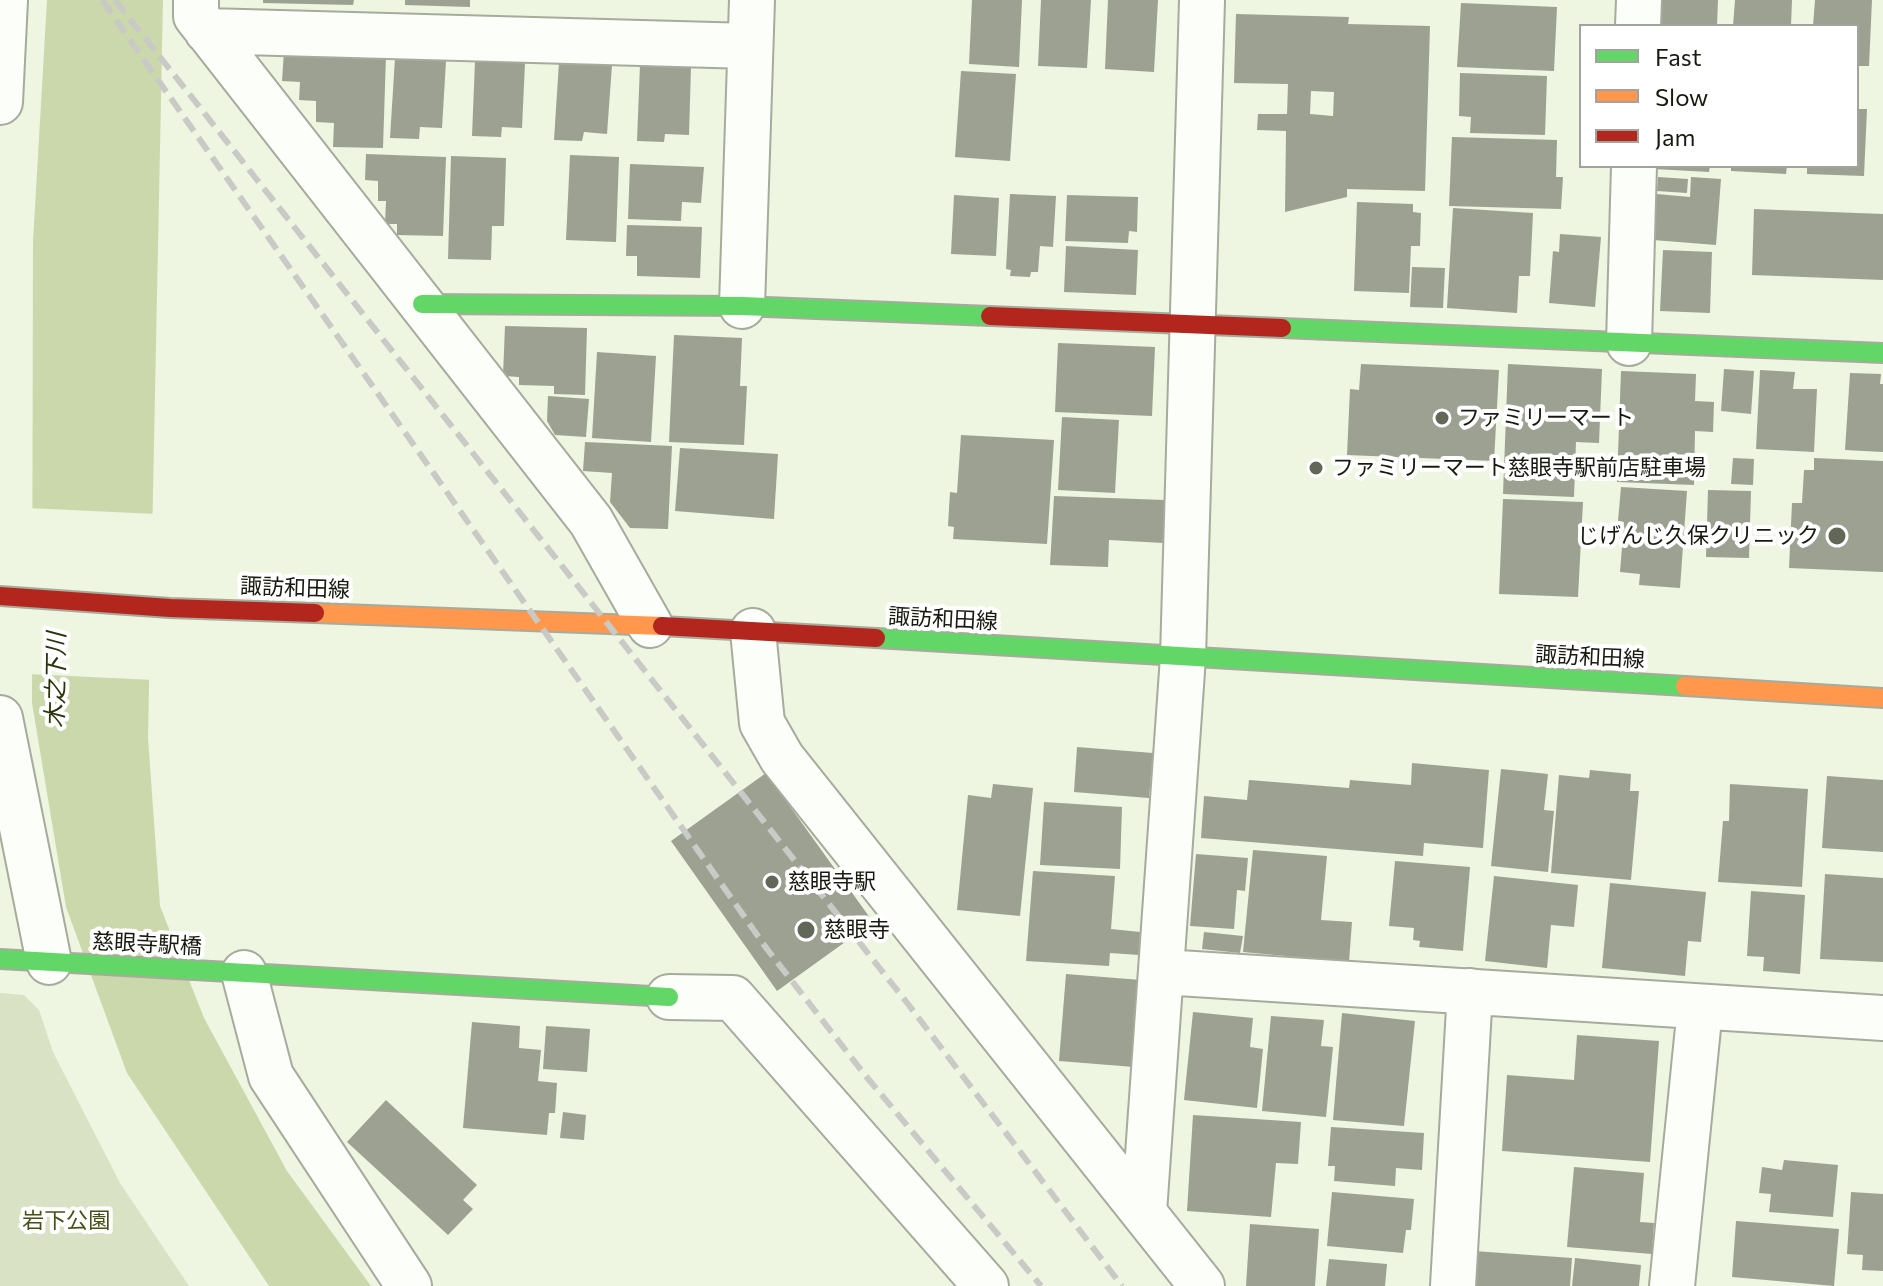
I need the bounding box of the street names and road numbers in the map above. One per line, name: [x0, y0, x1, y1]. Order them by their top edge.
street label: 諏訪和田線: [240, 573, 350, 603]
street label: 諏訪和田線: [887, 603, 999, 635]
street label: 諏訪和田線: [1534, 641, 1646, 673]
street label: 慈眼寺駅橋: [91, 928, 203, 960]

